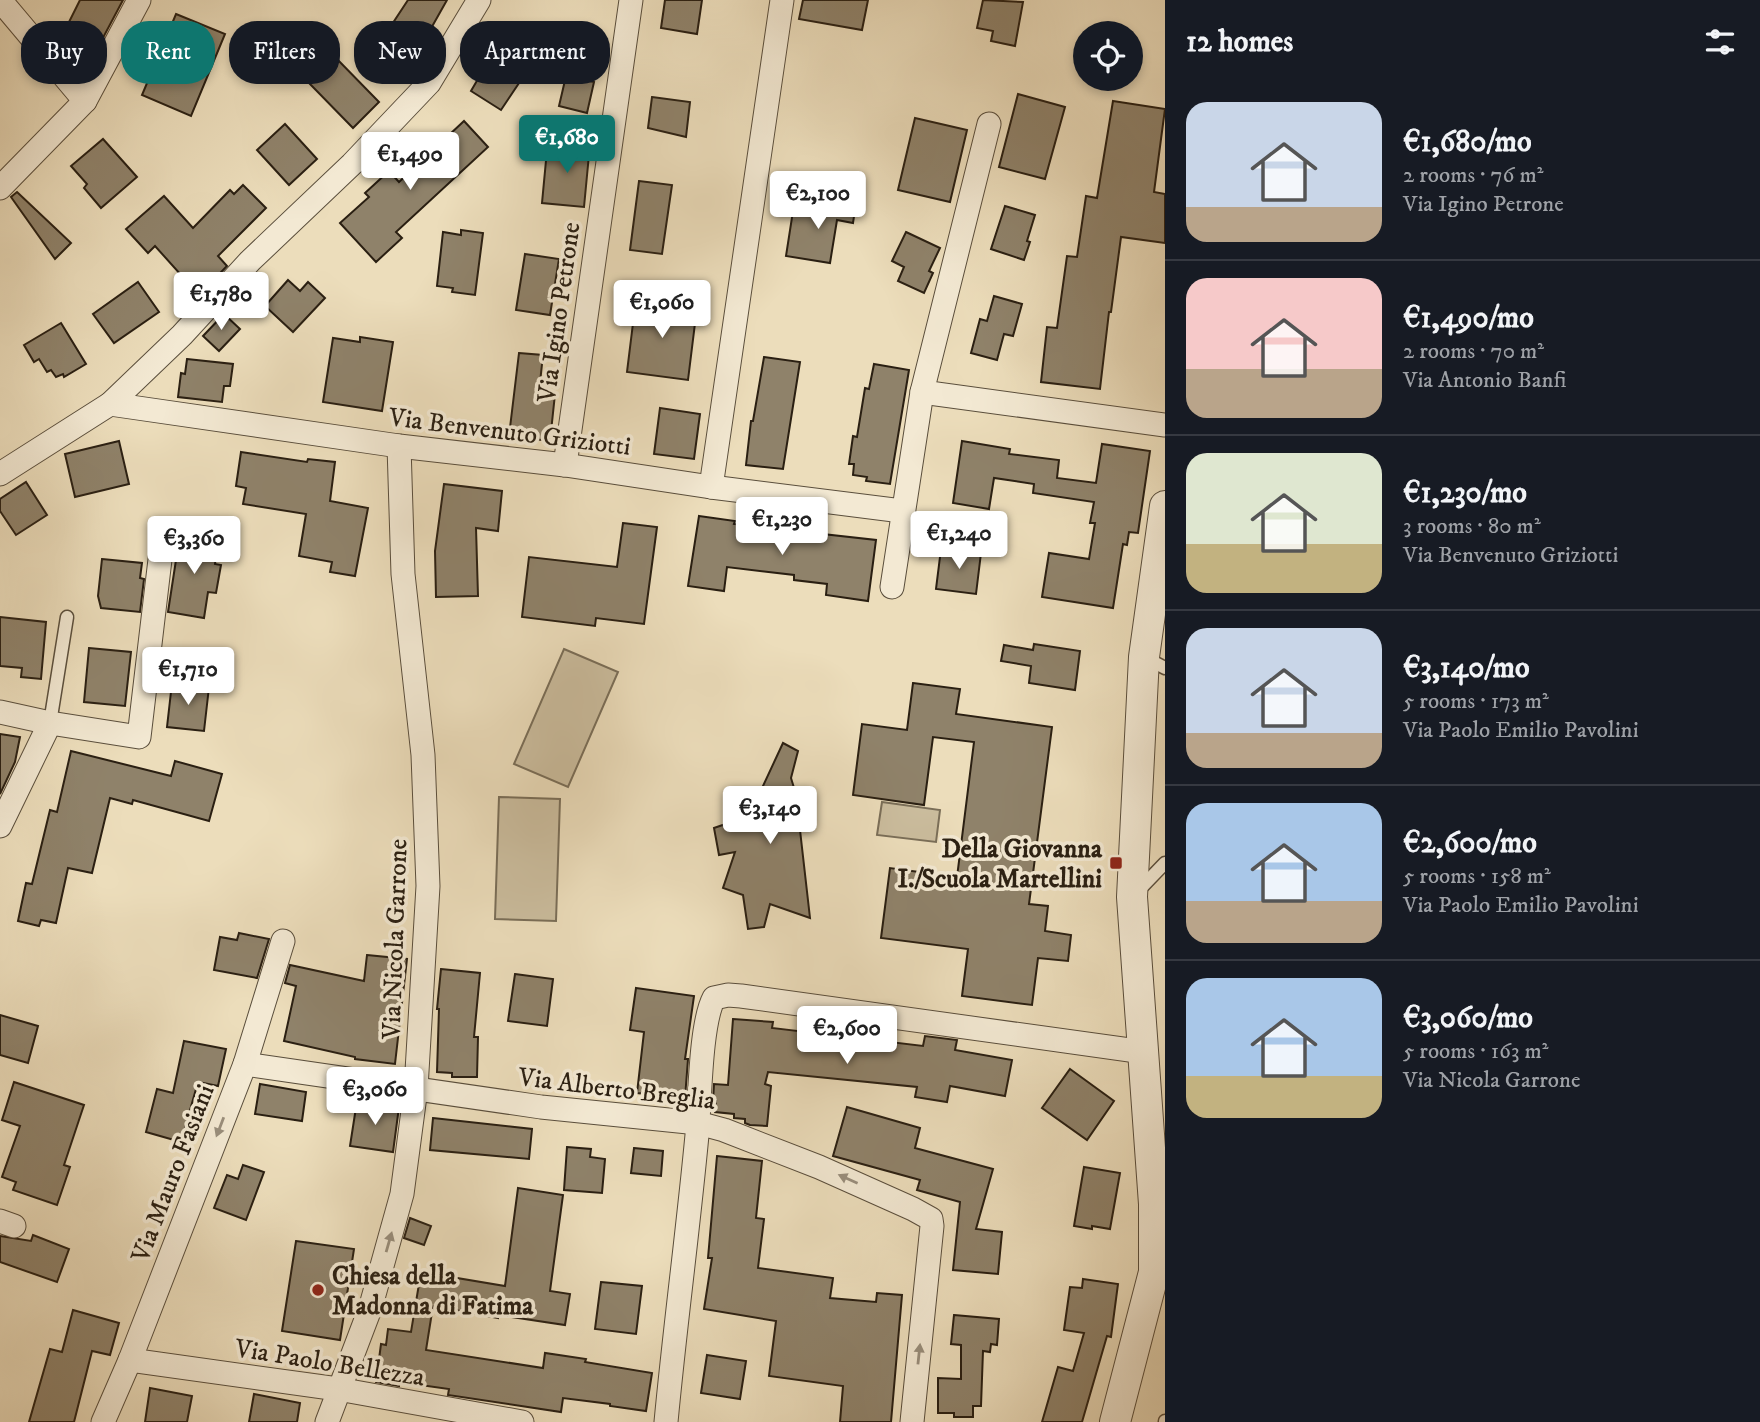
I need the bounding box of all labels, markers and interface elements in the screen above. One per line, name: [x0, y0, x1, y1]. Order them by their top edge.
chip: Buy: [21, 21, 107, 84]
chip: Rent: [121, 21, 215, 84]
chip: Filters: [229, 21, 340, 84]
chip: New: [354, 21, 446, 84]
chip: Apartment: [460, 21, 610, 84]
map controls: [1073, 21, 1143, 91]
button: locate: [1073, 21, 1143, 91]
icon: filters: [1701, 23, 1739, 61]
text: 12 homes: [1186, 24, 1293, 61]
pin: €1,680: [510, 116, 624, 175]
text: €1,680: [535, 123, 599, 152]
text: €1,680/mo: [1403, 124, 1532, 161]
icon: home: [1242, 130, 1326, 214]
pin: €1,490: [353, 132, 467, 192]
text: €1,490: [377, 140, 443, 169]
text: 2 rooms · 76 m²: [1403, 161, 1543, 190]
pin: €2,100: [761, 172, 875, 231]
text: €2,100: [786, 179, 850, 208]
text: Via Igino Petrone: [1403, 190, 1564, 219]
street label: Via Igino Petrone: [530, 220, 588, 406]
pin: €1,780: [164, 272, 278, 332]
text: €1,780: [190, 280, 252, 309]
pin: €1,060: [605, 280, 719, 340]
text: €1,060: [630, 288, 694, 317]
text: €1,490/mo: [1403, 300, 1534, 337]
icon: home: [1242, 306, 1326, 390]
text: 2 rooms · 70 m²: [1403, 337, 1544, 366]
text: Via Antonio Banfi: [1403, 366, 1566, 395]
street label: Via Benvenuto Griziotti: [386, 401, 633, 464]
text: €1,230/mo: [1403, 475, 1527, 512]
icon: home: [1242, 481, 1326, 565]
pin: €1,230: [725, 498, 839, 557]
text: €1,230: [752, 505, 812, 534]
pin: €1,240: [902, 512, 1016, 571]
text: 3 rooms · 80 m²: [1403, 512, 1541, 541]
pin: €3,360: [137, 516, 251, 576]
text: €1,240: [926, 519, 992, 548]
text: €3,360: [163, 524, 225, 553]
text: Via Benvenuto Griziotti: [1403, 541, 1618, 570]
pin: €1,710: [131, 648, 245, 707]
text: €3,140/mo: [1403, 650, 1529, 687]
text: €1,710: [158, 655, 218, 684]
icon: home: [1242, 656, 1326, 740]
text: 5 rooms · 173 m²: [1403, 687, 1549, 716]
text: Via Paolo Emilio Pavolini: [1403, 716, 1639, 745]
pin: €3,140: [713, 786, 827, 846]
text: €3,140: [739, 794, 801, 823]
text: €2,600/mo: [1403, 825, 1537, 862]
icon: home: [1242, 831, 1326, 915]
place label: Della Giovanna I./Scuola Martellini: [898, 833, 1103, 896]
street label: Via Nicola Garrone: [375, 838, 415, 1041]
marker: Della Giovanna I./Scuola Martellini: [1108, 855, 1124, 871]
text: 5 rooms · 158 m²: [1403, 862, 1551, 891]
text: Via Paolo Emilio Pavolini: [1403, 891, 1639, 920]
text: €3,060/mo: [1403, 1000, 1533, 1037]
pin: €2,600: [790, 1006, 904, 1066]
icon: home: [1242, 1006, 1326, 1090]
text: €2,600: [813, 1014, 881, 1043]
text: 5 rooms · 163 m²: [1403, 1037, 1549, 1066]
street label: Via Alberto Breglia: [516, 1061, 717, 1118]
text: Via Nicola Garrone: [1403, 1066, 1580, 1095]
pin: €3,060: [318, 1068, 432, 1127]
text: €3,060: [343, 1075, 407, 1104]
street label: Via Mauro Fasiani: [124, 1080, 222, 1268]
one-way arrow: [214, 1117, 225, 1138]
one-way arrow: [838, 1173, 858, 1185]
one-way arrow: [384, 1231, 394, 1252]
place label: Chiesa della Madonna di Fatima: [332, 1260, 534, 1323]
marker: Chiesa della Madonna di Fatima: [310, 1282, 326, 1298]
street label: Via Paolo Bellezza: [232, 1332, 427, 1395]
one-way arrow: [914, 1343, 925, 1365]

